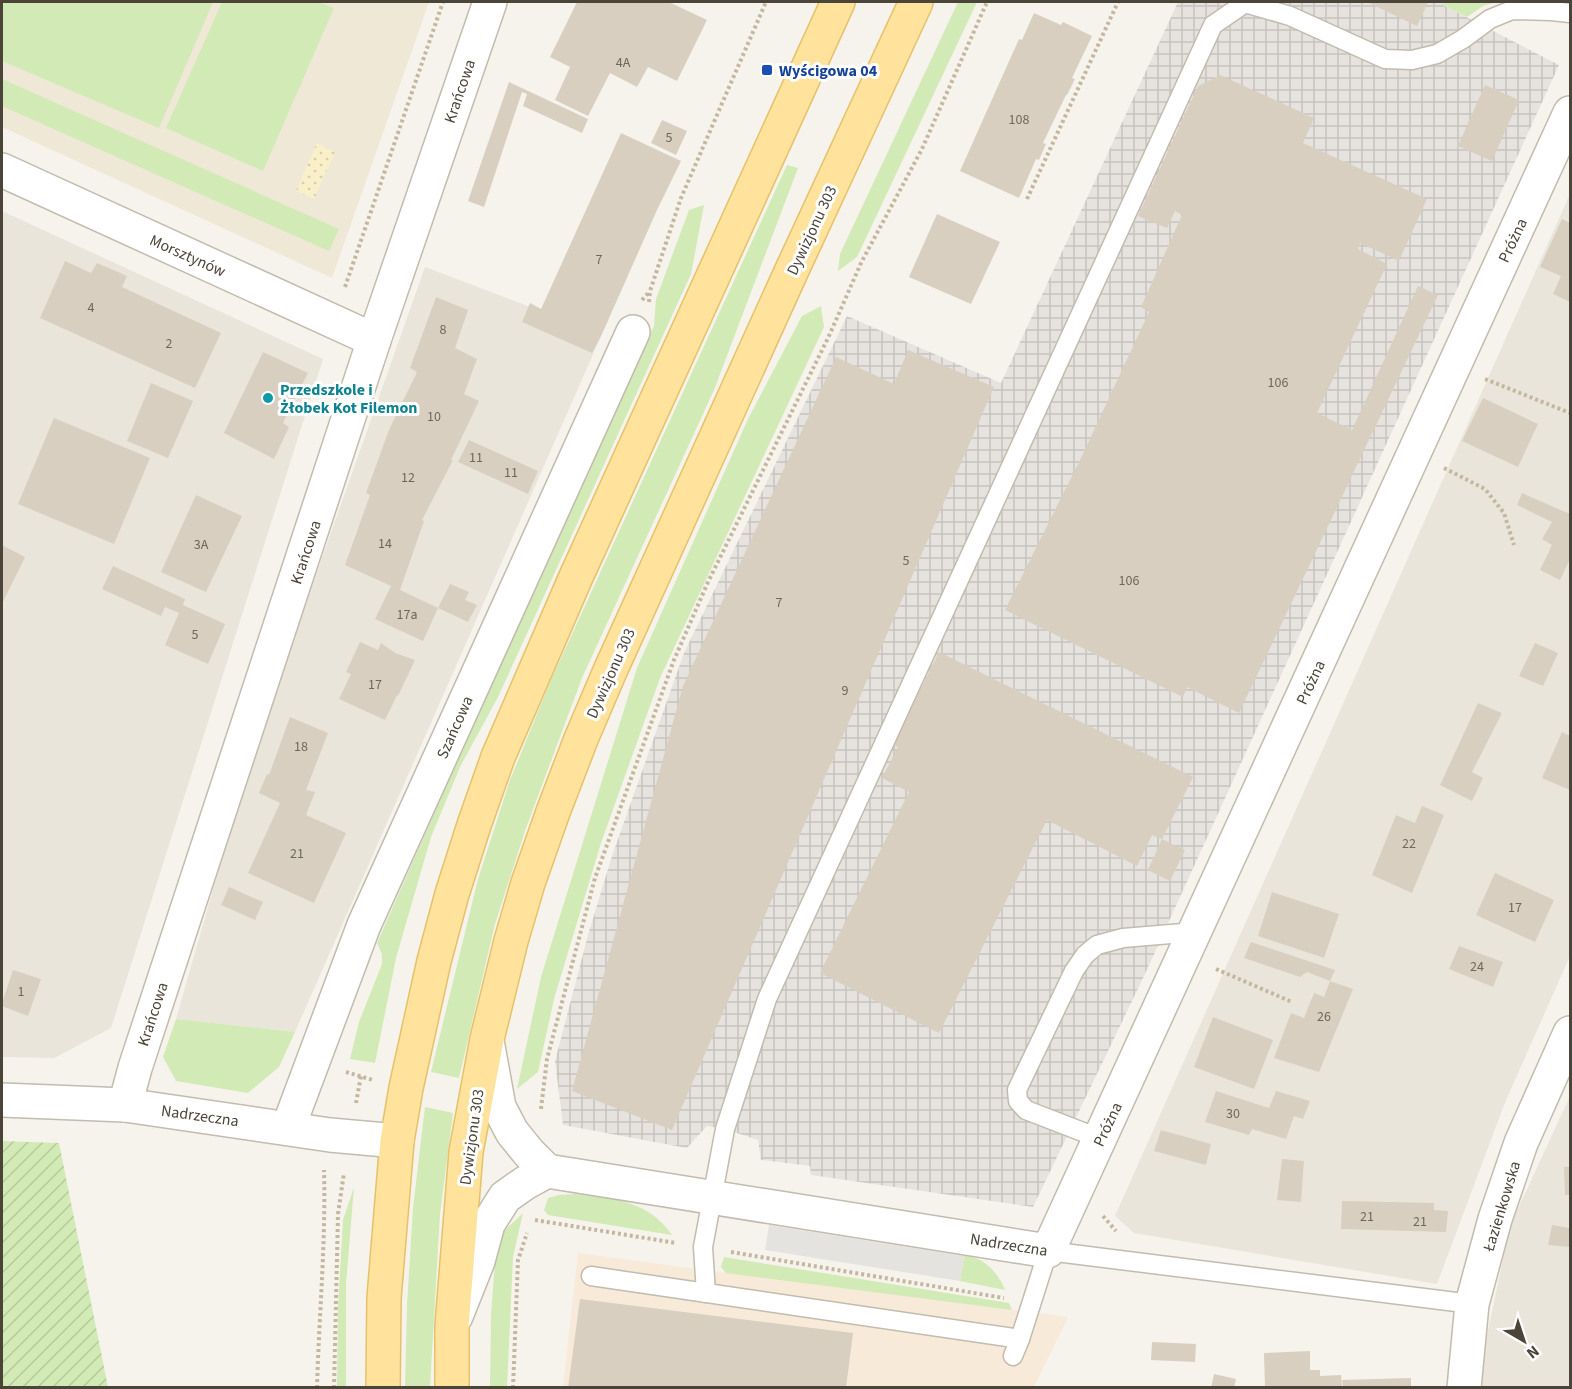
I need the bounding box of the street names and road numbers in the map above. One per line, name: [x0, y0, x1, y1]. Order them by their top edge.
street label: Krańcowa: [439, 56, 481, 126]
street label: Dywizjonu 303: [782, 182, 842, 279]
street label: Próżna: [1493, 215, 1533, 266]
street label: Morsztynów: [146, 229, 230, 283]
street label: Krańcowa: [285, 517, 327, 587]
street label: Dywizjonu 303: [581, 625, 641, 722]
street label: Próżna: [1291, 657, 1331, 708]
street label: Szańcowa: [431, 692, 479, 762]
street label: Krańcowa: [132, 979, 174, 1049]
street label: Dywizjonu 303: [454, 1088, 490, 1187]
street label: Próżna: [1088, 1099, 1128, 1150]
street label: Nadrzeczna: [160, 1100, 240, 1132]
street label: Łazienkowska: [1477, 1158, 1526, 1255]
street label: Nadrzeczna: [968, 1228, 1049, 1262]

